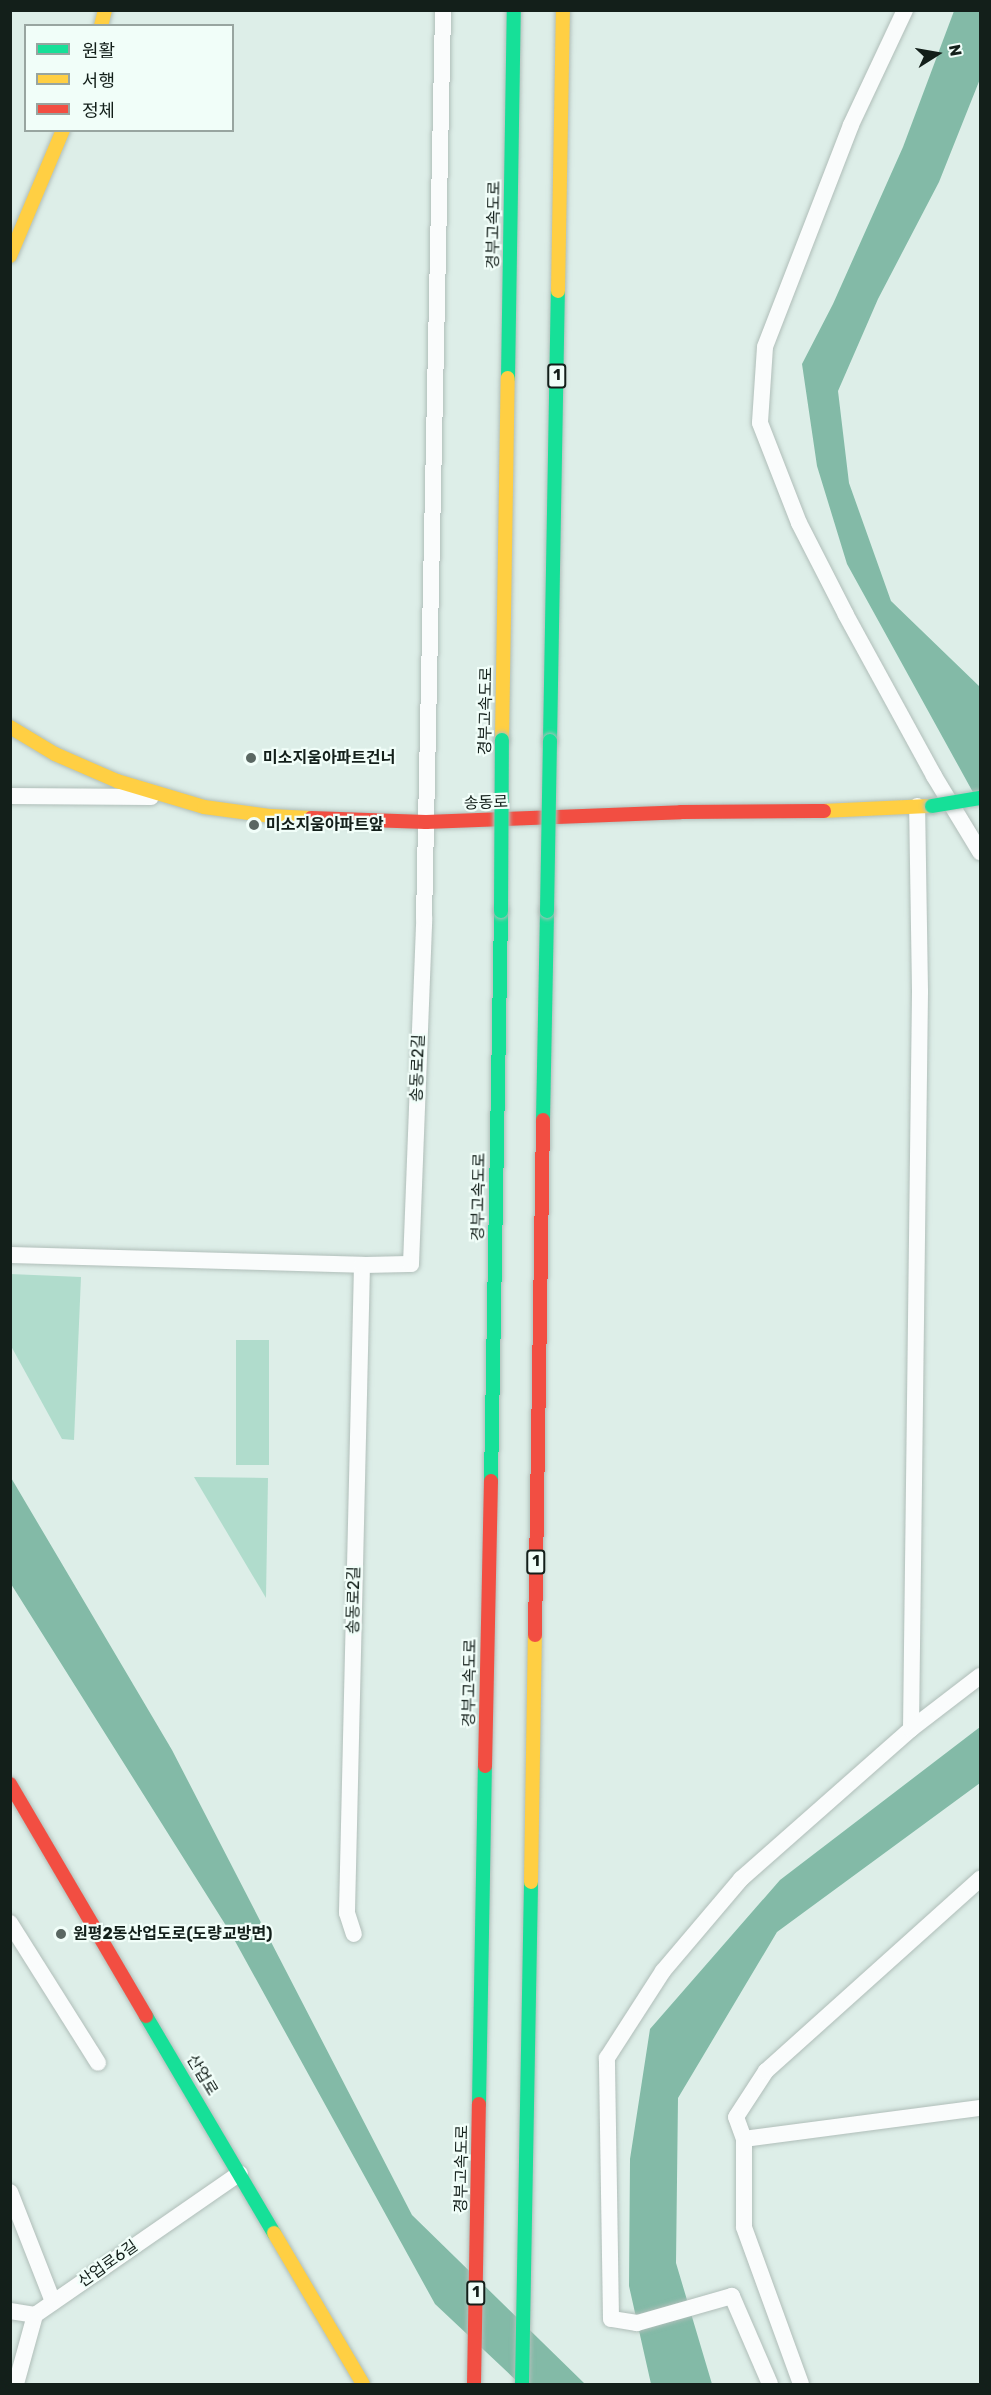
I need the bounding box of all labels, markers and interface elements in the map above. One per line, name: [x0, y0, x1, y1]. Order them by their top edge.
legend: [24, 24, 234, 132]
north arrow: [907, 24, 967, 84]
text: 원활: [82, 40, 115, 62]
text: N: [945, 43, 966, 58]
text: 서행: [82, 70, 115, 92]
text: 정체: [82, 100, 115, 122]
street label: 경부고속도로: [484, 181, 504, 269]
road number: 1: [546, 364, 568, 388]
street label: 경부고속도로: [476, 667, 496, 755]
place label: 미소지움아파트건너: [263, 748, 395, 768]
marker: 미소지움아파트건너: [244, 751, 258, 765]
street label: 송동로: [464, 793, 508, 813]
place label: 미소지움아파트앞: [266, 815, 384, 835]
marker: 미소지움아파트앞: [247, 818, 261, 832]
street label: 송동로2길: [407, 1034, 429, 1102]
street label: 경부고속도로: [469, 1153, 489, 1241]
road number: 1: [526, 1550, 546, 1574]
street label: 송동로2길: [344, 1566, 364, 1634]
street label: 경부고속도로: [460, 1639, 480, 1727]
place label: 원평2동산업도로(도량교방면): [73, 1924, 272, 1944]
marker: 원평2동산업도로(도량교방면): [54, 1927, 68, 1941]
street label: 산업로: [182, 2051, 222, 2099]
street label: 경부고속도로: [452, 2125, 472, 2213]
street label: 산업로6길: [74, 2236, 142, 2292]
road number: 1: [466, 2281, 486, 2305]

